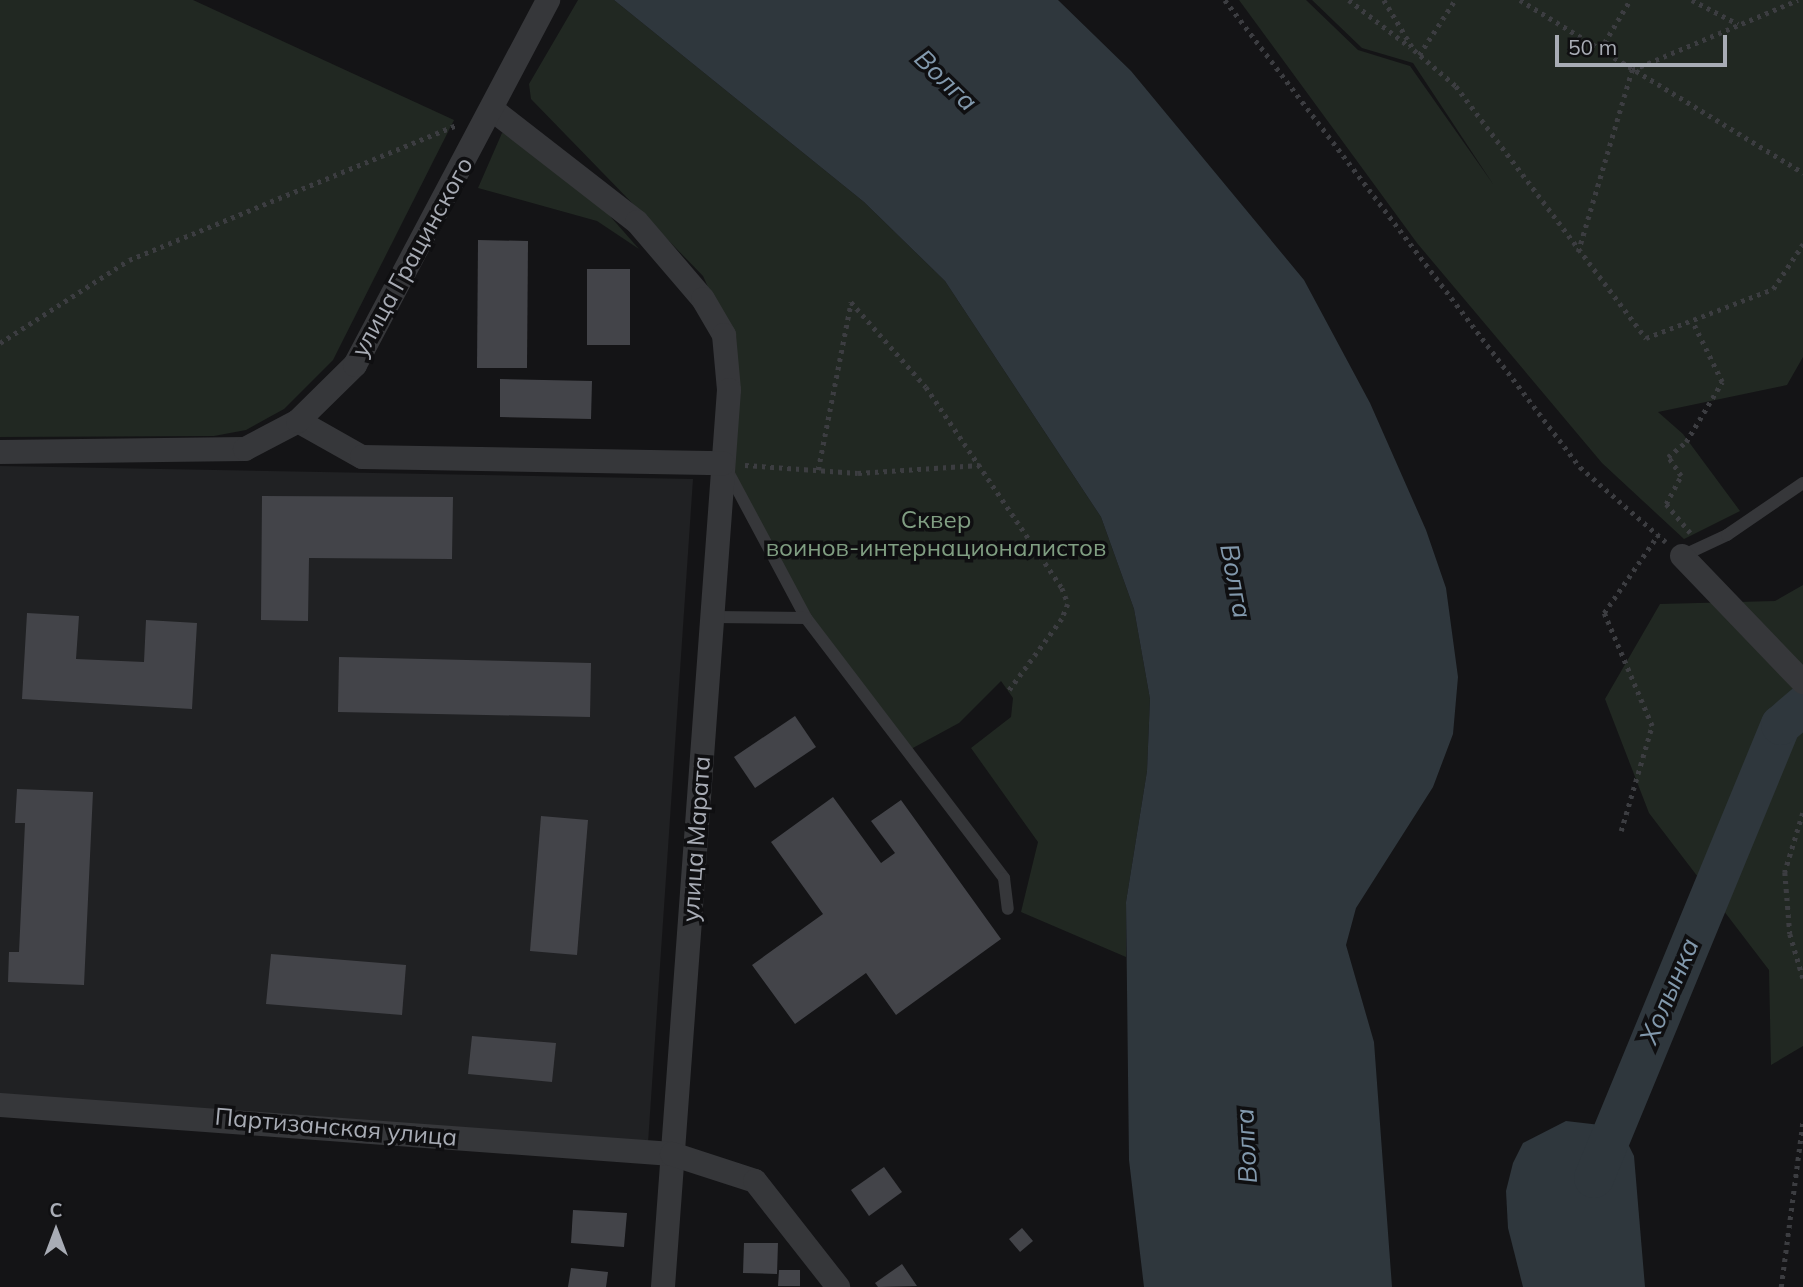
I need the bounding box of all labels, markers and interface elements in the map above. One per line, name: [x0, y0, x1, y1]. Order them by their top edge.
scale bar: [1558, 21, 1730, 65]
text: 50 m: [1568, 34, 1617, 60]
water label: Волга: [908, 43, 984, 117]
street label: улица Грацинского: [345, 152, 479, 362]
park label: Сквер воинов-интернационалистов: [766, 506, 1106, 562]
water label: Волга: [1214, 541, 1258, 621]
street label: улица Марата: [676, 755, 716, 923]
water label: Холынка: [1633, 934, 1705, 1048]
street label: Партизанская улица: [214, 1102, 458, 1152]
water label: Волга: [1228, 1108, 1264, 1184]
north arrow: [21, 1196, 91, 1266]
text: С: [49, 1198, 63, 1222]

